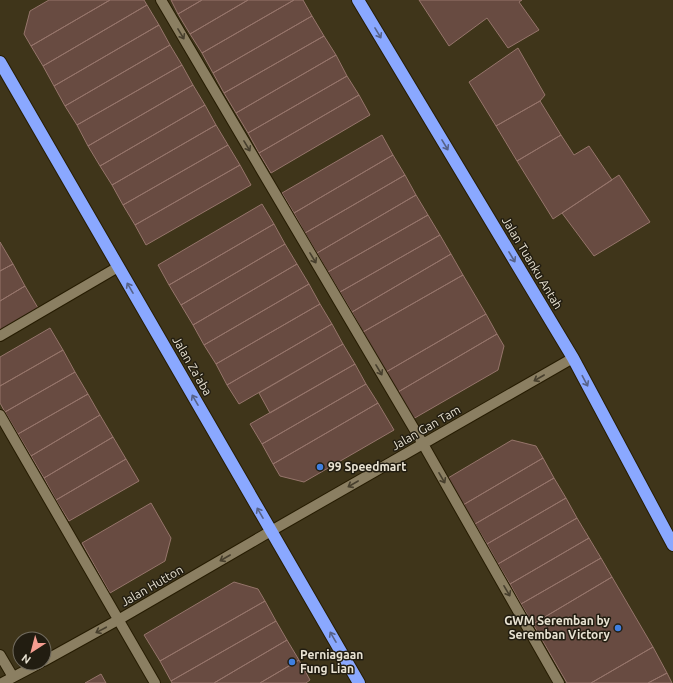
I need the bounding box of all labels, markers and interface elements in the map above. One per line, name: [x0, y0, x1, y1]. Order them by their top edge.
one-way arrow: [375, 27, 383, 39]
one-way arrow: [177, 28, 185, 40]
one-way arrow: [441, 139, 449, 150]
one-way arrow: [243, 140, 251, 152]
street label: Jalan Tuanku Antah: [500, 214, 565, 311]
one-way arrow: [508, 251, 516, 263]
one-way arrow: [309, 252, 317, 263]
one-way arrow: [126, 282, 134, 294]
street label: Jalan Za'aba: [170, 334, 215, 398]
one-way arrow: [375, 364, 383, 375]
one-way arrow: [533, 374, 545, 382]
one-way arrow: [582, 374, 589, 386]
one-way arrow: [191, 394, 199, 406]
street label: Jalan Gan Tam: [389, 403, 463, 453]
place label: 99 Speedmart: [328, 460, 406, 473]
marker: 99 Speedmart: [315, 462, 325, 472]
one-way arrow: [439, 472, 447, 484]
one-way arrow: [348, 481, 360, 489]
one-way arrow: [256, 507, 264, 519]
one-way arrow: [219, 554, 231, 562]
street label: Jalan Hutton: [118, 563, 185, 609]
one-way arrow: [503, 585, 511, 597]
place label: GWM Seremban by Seremban Victory: [504, 614, 611, 641]
marker: GWM Seremban by Seremban Victory: [613, 623, 623, 633]
one-way arrow: [95, 627, 107, 634]
north arrow: [12, 631, 52, 671]
one-way arrow: [328, 631, 336, 643]
place label: Perniagaan Fung Lian: [300, 648, 363, 675]
text: N: [19, 652, 33, 666]
marker: Perniagaan Fung Lian: [287, 657, 297, 667]

